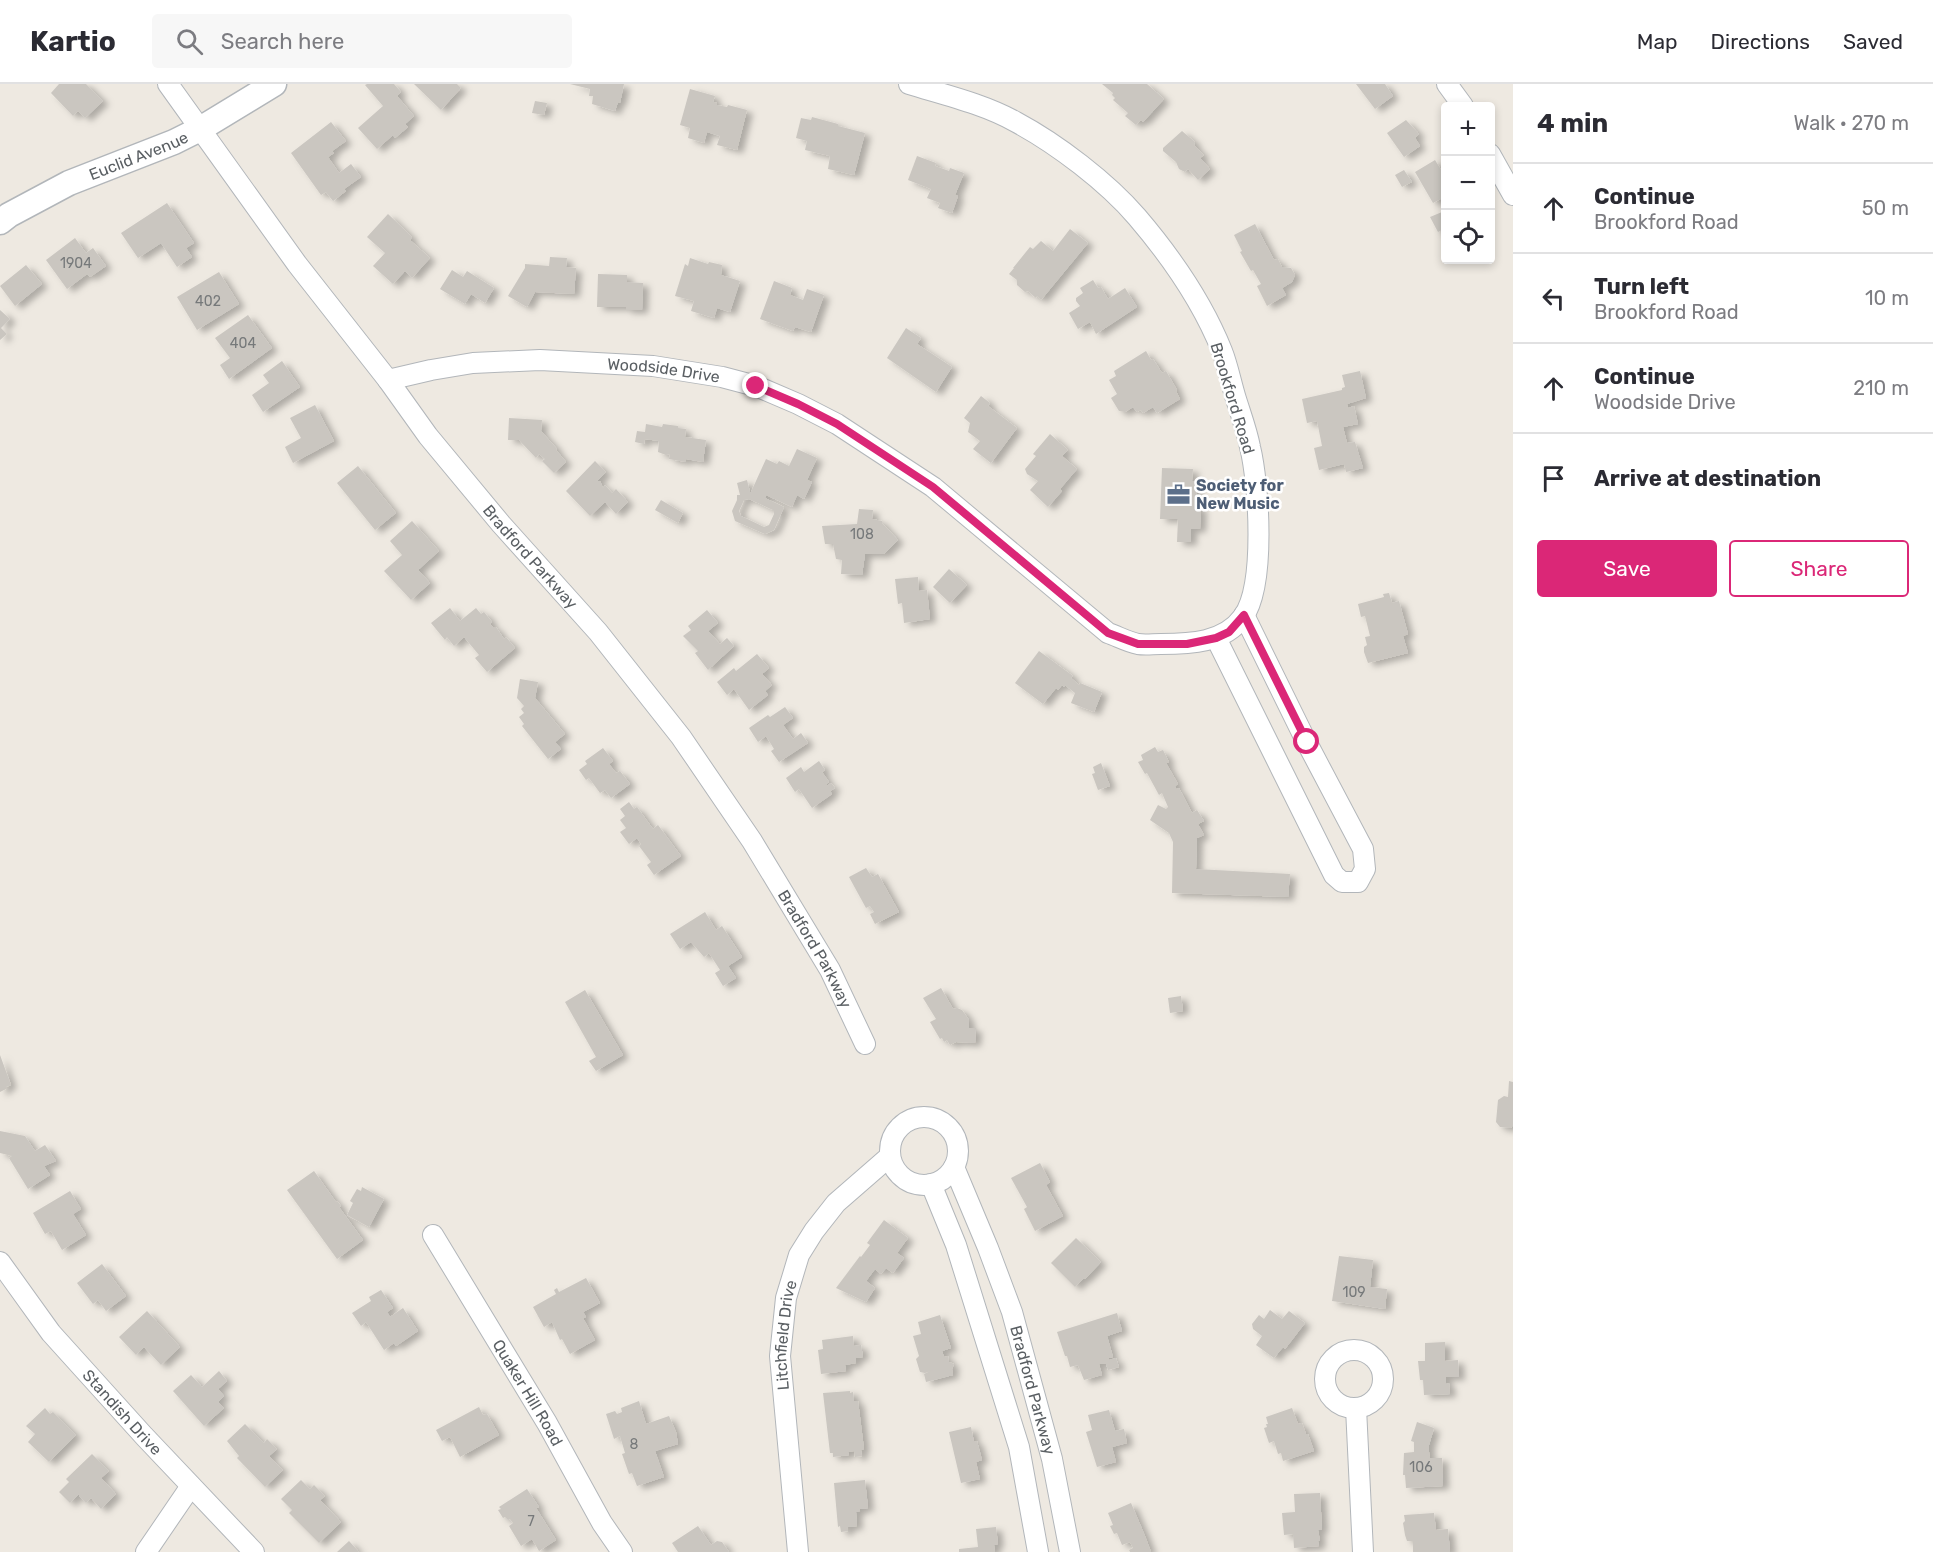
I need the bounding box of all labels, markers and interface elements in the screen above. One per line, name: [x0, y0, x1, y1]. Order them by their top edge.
search box: [152, 14, 572, 68]
text: Kartio: [30, 25, 116, 58]
icon: search: [173, 25, 206, 58]
text: Search here: [221, 28, 344, 55]
text: Map: [1637, 29, 1678, 54]
text: Directions: [1711, 29, 1810, 54]
text: Saved: [1843, 29, 1903, 54]
map controls: [1441, 102, 1495, 264]
button: +: [1441, 102, 1495, 156]
text: 4 min: [1537, 108, 1608, 139]
text: Walk · 270 m: [1794, 111, 1909, 135]
street label: Euclid Avenue: [86, 128, 191, 184]
button: −: [1441, 156, 1495, 210]
text: Continue: [1594, 183, 1695, 210]
icon: ahead: [1537, 192, 1570, 225]
text: 50 m: [1862, 196, 1909, 220]
button: locate: [1441, 210, 1495, 264]
text: Brookford Road: [1594, 210, 1739, 234]
house number: 1904: [60, 255, 92, 272]
text: Turn left: [1594, 273, 1689, 300]
icon: left: [1537, 282, 1570, 315]
text: 10 m: [1865, 286, 1909, 310]
house number: 402: [195, 293, 221, 310]
text: Brookford Road: [1594, 300, 1739, 324]
house number: 404: [230, 335, 256, 352]
street label: Brookford Road: [1207, 340, 1259, 456]
street label: Woodside Drive: [607, 355, 721, 387]
text: Continue: [1594, 363, 1695, 390]
route end: [742, 372, 768, 398]
icon: ahead: [1537, 372, 1570, 405]
text: 210 m: [1853, 376, 1909, 400]
text: Woodside Drive: [1594, 390, 1736, 414]
icon: arrive: [1537, 462, 1570, 495]
text: Arrive at destination: [1594, 465, 1821, 492]
place label: Society for New Music: [1196, 476, 1284, 513]
office icon: Society for New Music: [1165, 481, 1191, 507]
street label: Bradford Parkway: [479, 501, 582, 613]
house number: 108: [850, 526, 874, 543]
button: Save: [1537, 540, 1717, 597]
button: Share: [1729, 540, 1909, 597]
route start: [1293, 728, 1319, 754]
street label: Bradford Parkway: [774, 886, 856, 1011]
street label: Litchfield Drive: [771, 1278, 801, 1391]
house number: 109: [1342, 1284, 1366, 1301]
street label: Bradford Parkway: [1006, 1323, 1059, 1457]
street label: Quaker Hill Road: [489, 1336, 567, 1449]
street label: Standish Drive: [79, 1366, 166, 1459]
house number: 8: [630, 1436, 639, 1453]
house number: 106: [1409, 1459, 1433, 1476]
house number: 7: [527, 1513, 535, 1530]

